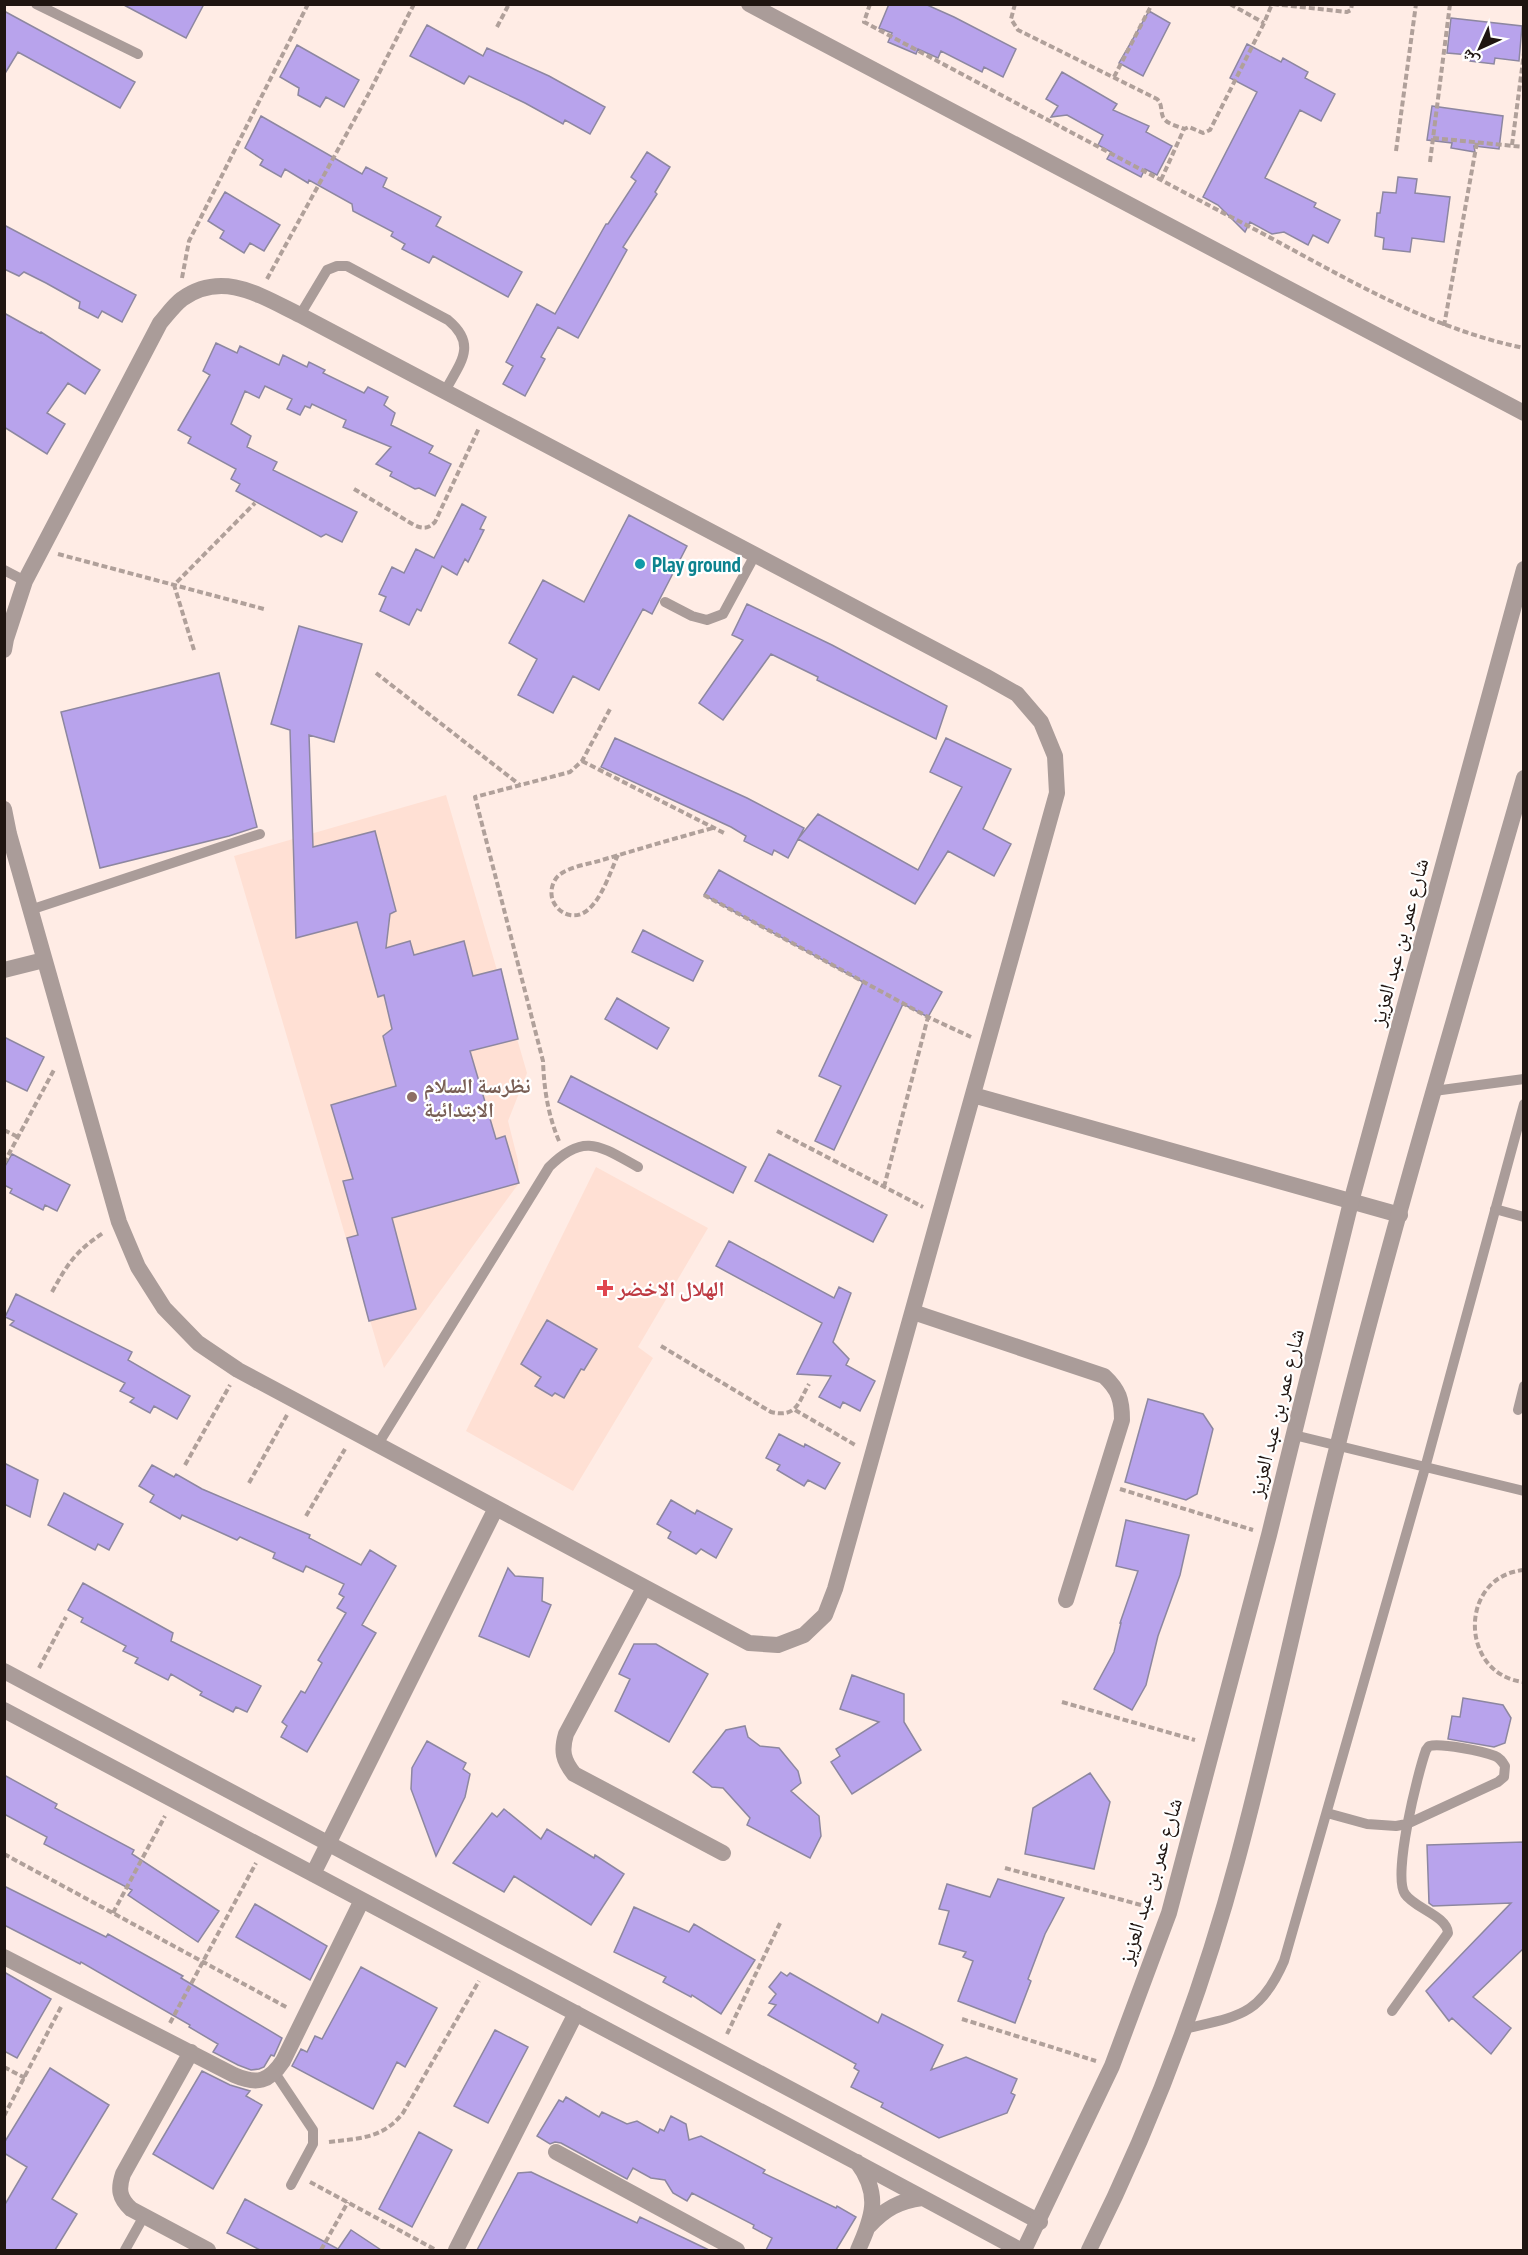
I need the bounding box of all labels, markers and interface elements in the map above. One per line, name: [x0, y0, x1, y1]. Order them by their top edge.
north arrow: [1450, 18, 1510, 78]
text: ش: [1456, 46, 1482, 72]
place label: Play ground: [652, 551, 741, 578]
marker: Play ground: [633, 557, 647, 571]
street label: شارع عمر بن عبد العزيز: [1363, 855, 1434, 1030]
place label: نظرسة السلام الابتدائية: [424, 1072, 531, 1123]
marker: نظرسة السلام الابتدائية: [405, 1090, 419, 1104]
place label: الهلال الاخضر: [617, 1275, 724, 1302]
marker: الهلال الاخضر: [596, 1279, 614, 1297]
street label: شارع عمر بن عبد العزيز: [1242, 1326, 1310, 1501]
street label: شارع عمر بن عبد العزيز: [1112, 1795, 1188, 1968]

